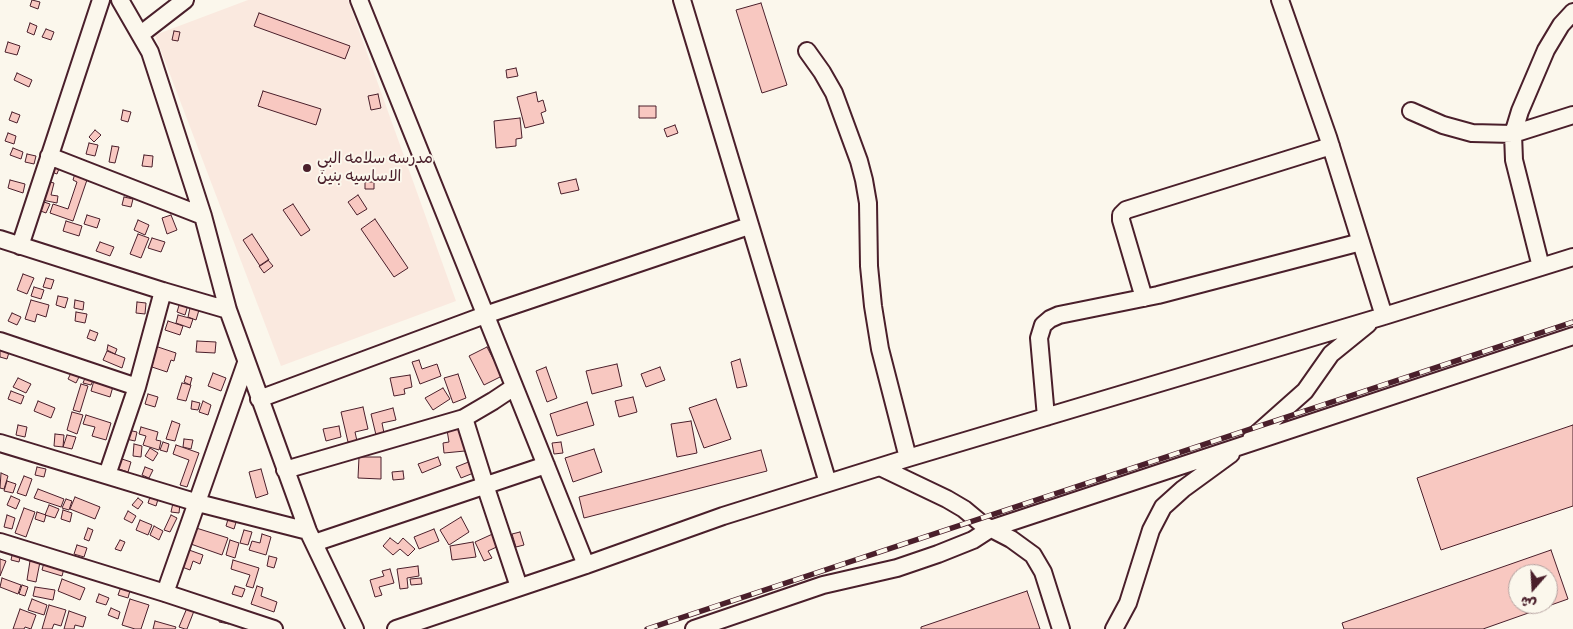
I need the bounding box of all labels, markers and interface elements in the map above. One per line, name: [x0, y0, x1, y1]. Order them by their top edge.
place label: مدرسه سلامه البي الاساسيه بنين: [317, 149, 433, 187]
marker: مدرسه سلامه البي الاساسيه بنين: [301, 162, 313, 174]
north arrow: [1508, 564, 1558, 614]
text: ش: [1518, 592, 1538, 613]

